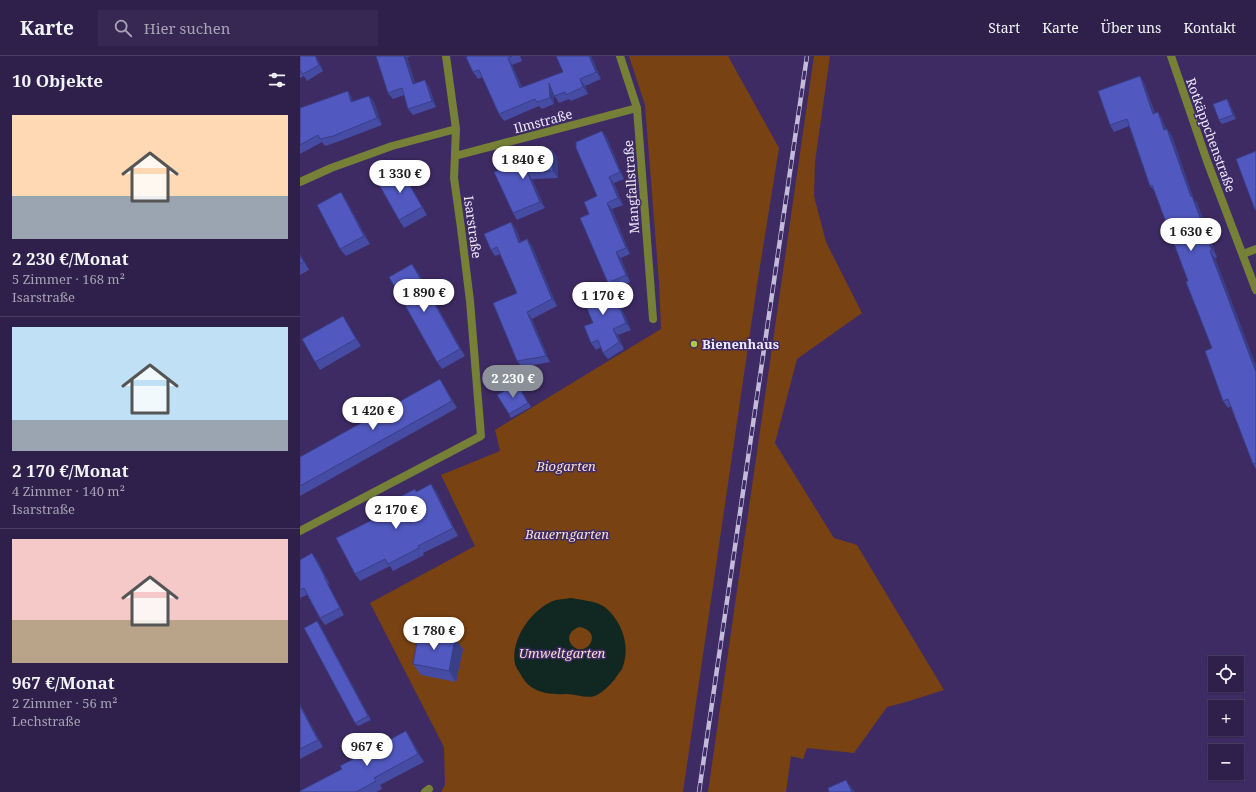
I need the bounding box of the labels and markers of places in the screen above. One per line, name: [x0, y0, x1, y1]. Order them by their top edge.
pin: 1 840 €: [486, 146, 560, 180]
pin: 1 330 €: [363, 160, 437, 194]
pin: 1 630 €: [1154, 218, 1228, 252]
pin: 1 890 €: [387, 279, 461, 313]
pin: 1 170 €: [566, 282, 640, 316]
place label: Bienenhaus: [702, 335, 779, 353]
marker: Bienenhaus: [689, 339, 699, 349]
pin: 2 230 €: [476, 365, 550, 399]
pin: 1 420 €: [336, 397, 410, 431]
pin: 2 170 €: [359, 496, 433, 530]
pin: 1 780 €: [397, 617, 471, 651]
pin: 967 €: [339, 733, 395, 767]

